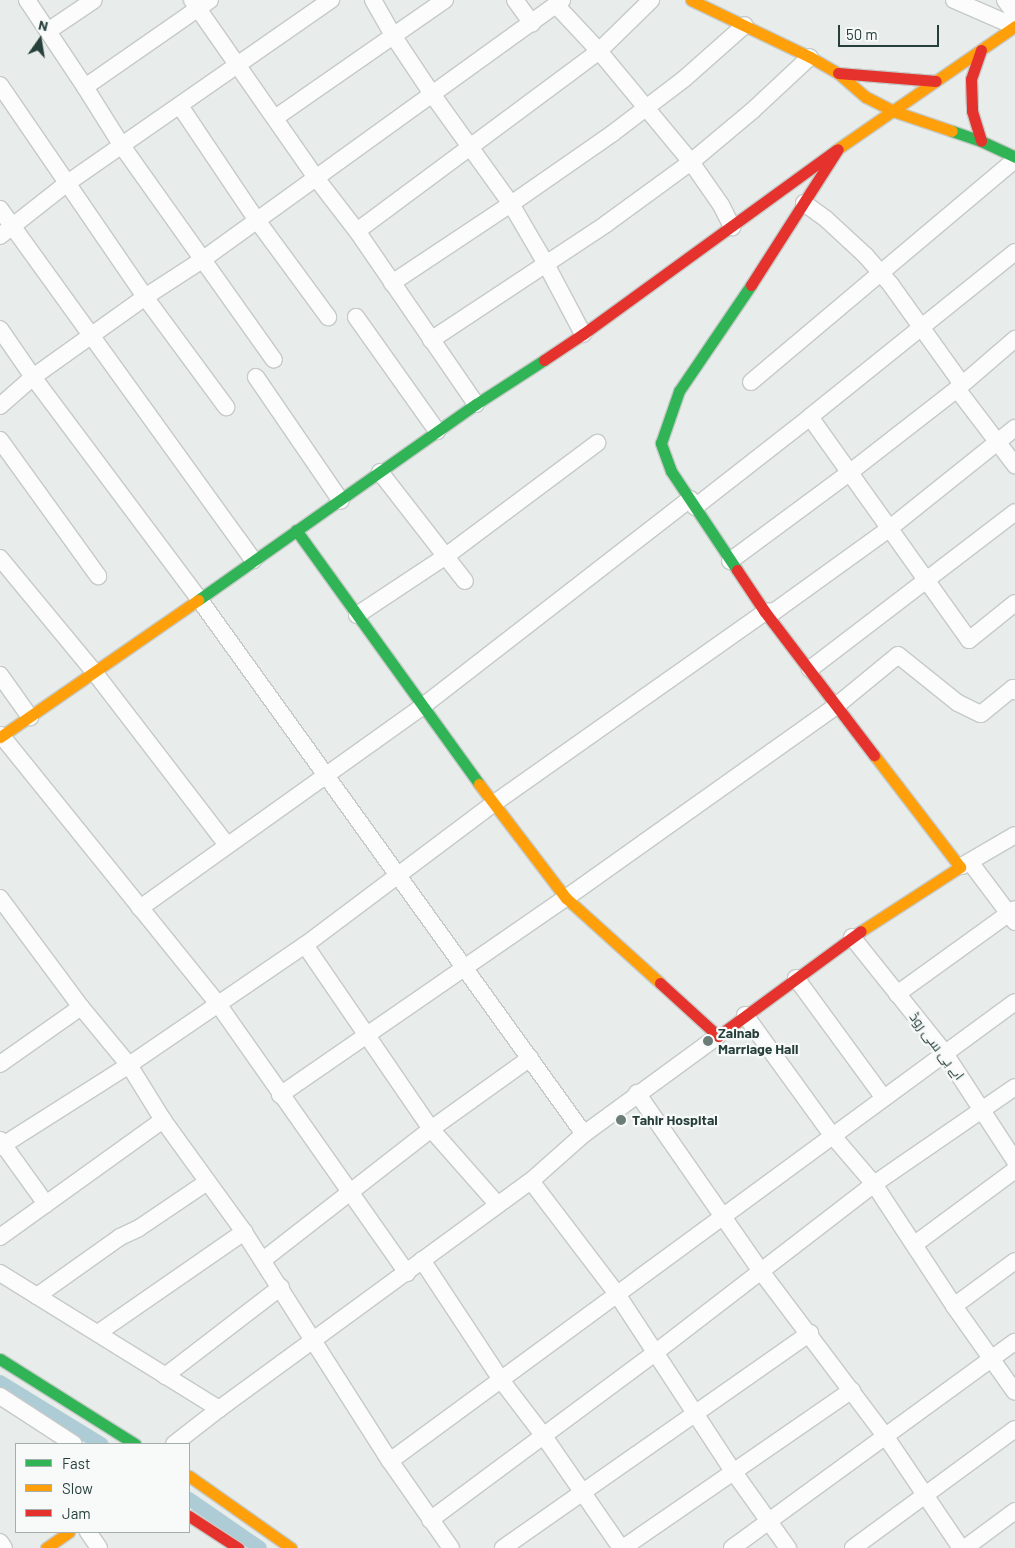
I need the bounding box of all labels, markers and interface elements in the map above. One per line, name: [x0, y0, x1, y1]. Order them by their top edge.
north arrow: [15, 15, 65, 65]
scale bar: [840, 15, 941, 47]
text: N: [37, 16, 50, 34]
text: 50 m: [846, 25, 878, 43]
street label: اے بی سی روڈ: [906, 1009, 968, 1083]
place label: Zainab Marriage Hall: [718, 1025, 798, 1058]
marker: Zainab Marriage Hall: [702, 1035, 714, 1047]
place label: Tahir Hospital: [632, 1112, 718, 1128]
marker: Tahir Hospital: [614, 1113, 628, 1127]
legend: [15, 1443, 190, 1533]
text: Fast: [62, 1454, 90, 1472]
text: Slow: [62, 1479, 93, 1497]
text: Jam: [62, 1504, 91, 1522]

